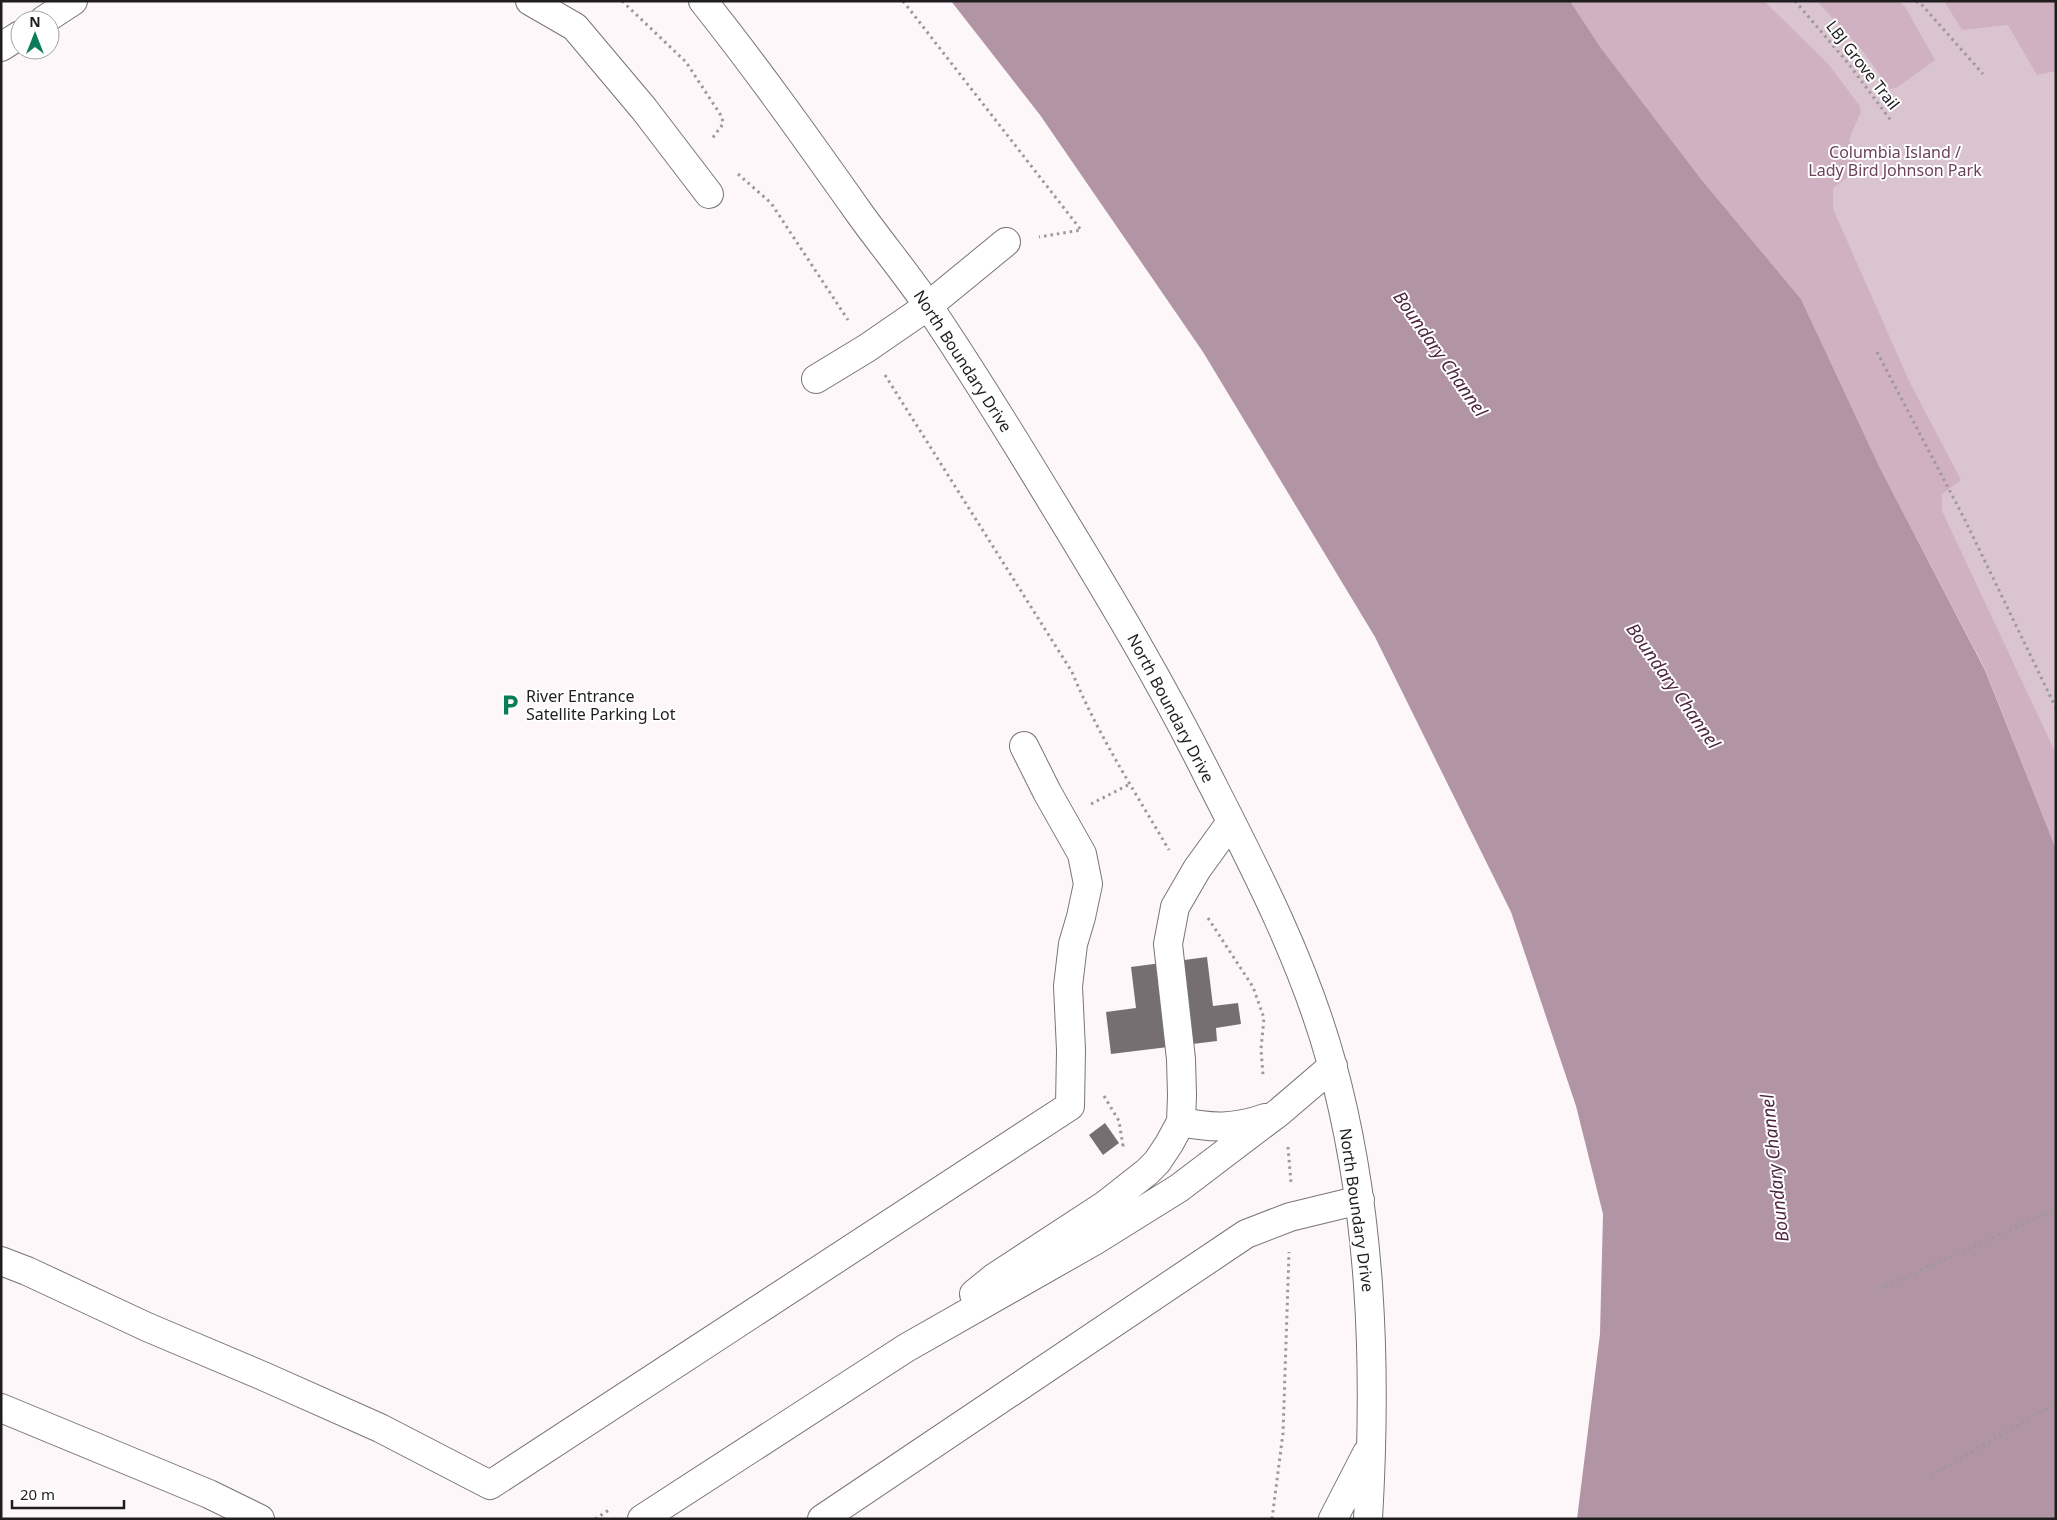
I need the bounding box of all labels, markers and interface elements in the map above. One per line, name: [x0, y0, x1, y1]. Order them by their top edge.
north arrow: [10, 10, 60, 60]
text: N: [29, 12, 41, 31]
street label: LBJ Grove Trail: [1821, 16, 1905, 114]
park label: Columbia Island / Lady Bird Johnson Park: [1808, 141, 1982, 181]
street label: North Boundary Drive: [909, 286, 1017, 436]
water label: Boundary Channel: [1388, 286, 1493, 421]
water label: Boundary Channel: [1621, 618, 1726, 753]
street label: North Boundary Drive: [1122, 630, 1220, 786]
place label: River Entrance Satellite Parking Lot: [526, 685, 676, 725]
parking icon: River Entrance Satellite Parking Lot: [497, 692, 523, 718]
water label: Boundary Channel: [1754, 1093, 1794, 1243]
street label: North Boundary Drive: [1335, 1127, 1379, 1293]
scale bar: [12, 1478, 125, 1510]
text: 20 m: [20, 1484, 55, 1504]

